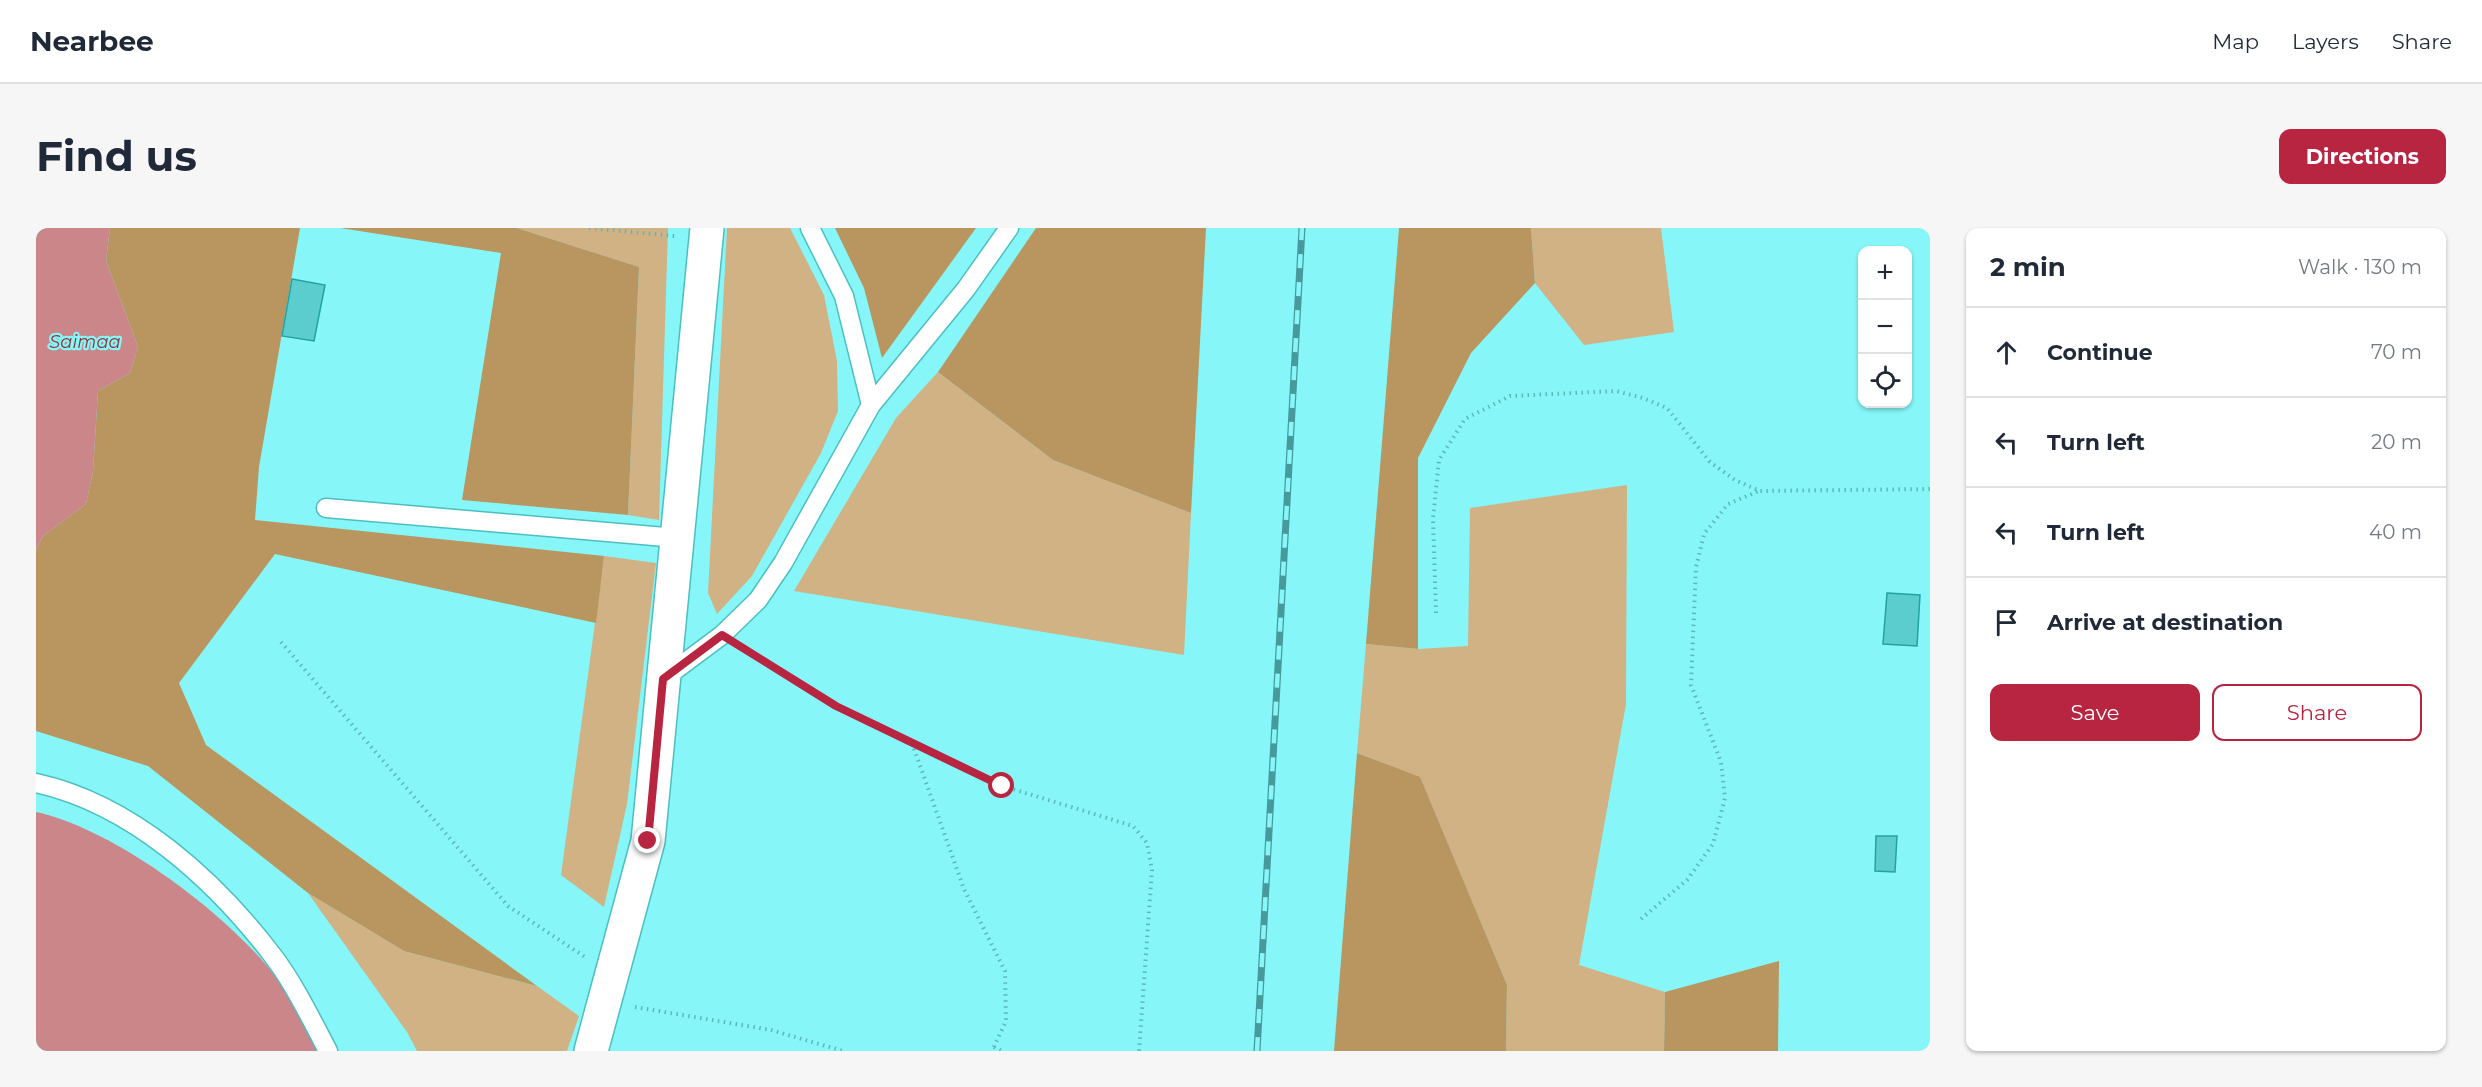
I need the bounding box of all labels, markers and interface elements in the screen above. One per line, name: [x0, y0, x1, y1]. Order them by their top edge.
text: Nearbee: [30, 24, 154, 58]
text: Map: [2212, 29, 2259, 54]
text: Layers: [2292, 29, 2359, 54]
text: Share: [2392, 29, 2452, 54]
button: Directions: [2279, 129, 2446, 184]
text: Find us: [36, 130, 197, 182]
map controls: [1858, 246, 1912, 408]
button: +: [1858, 246, 1912, 300]
text: 2 min: [1990, 251, 2066, 283]
text: Walk · 130 m: [2298, 255, 2422, 279]
button: −: [1858, 300, 1912, 354]
water label: Saimaa: [49, 331, 121, 353]
icon: ahead: [1990, 336, 2023, 369]
text: Continue: [2047, 339, 2153, 366]
text: 70 m: [2371, 340, 2422, 364]
button: locate: [1858, 354, 1912, 408]
icon: left: [1990, 426, 2023, 459]
text: Turn left: [2047, 429, 2145, 456]
text: 20 m: [2371, 430, 2422, 454]
icon: left: [1990, 516, 2023, 549]
text: Turn left: [2047, 519, 2145, 546]
text: 40 m: [2369, 520, 2422, 544]
icon: arrive: [1990, 606, 2023, 639]
text: Arrive at destination: [2047, 609, 2283, 636]
button: Save: [1990, 684, 2200, 741]
button: Share: [2212, 684, 2422, 741]
route start: [988, 772, 1014, 798]
route end: [634, 827, 660, 853]

